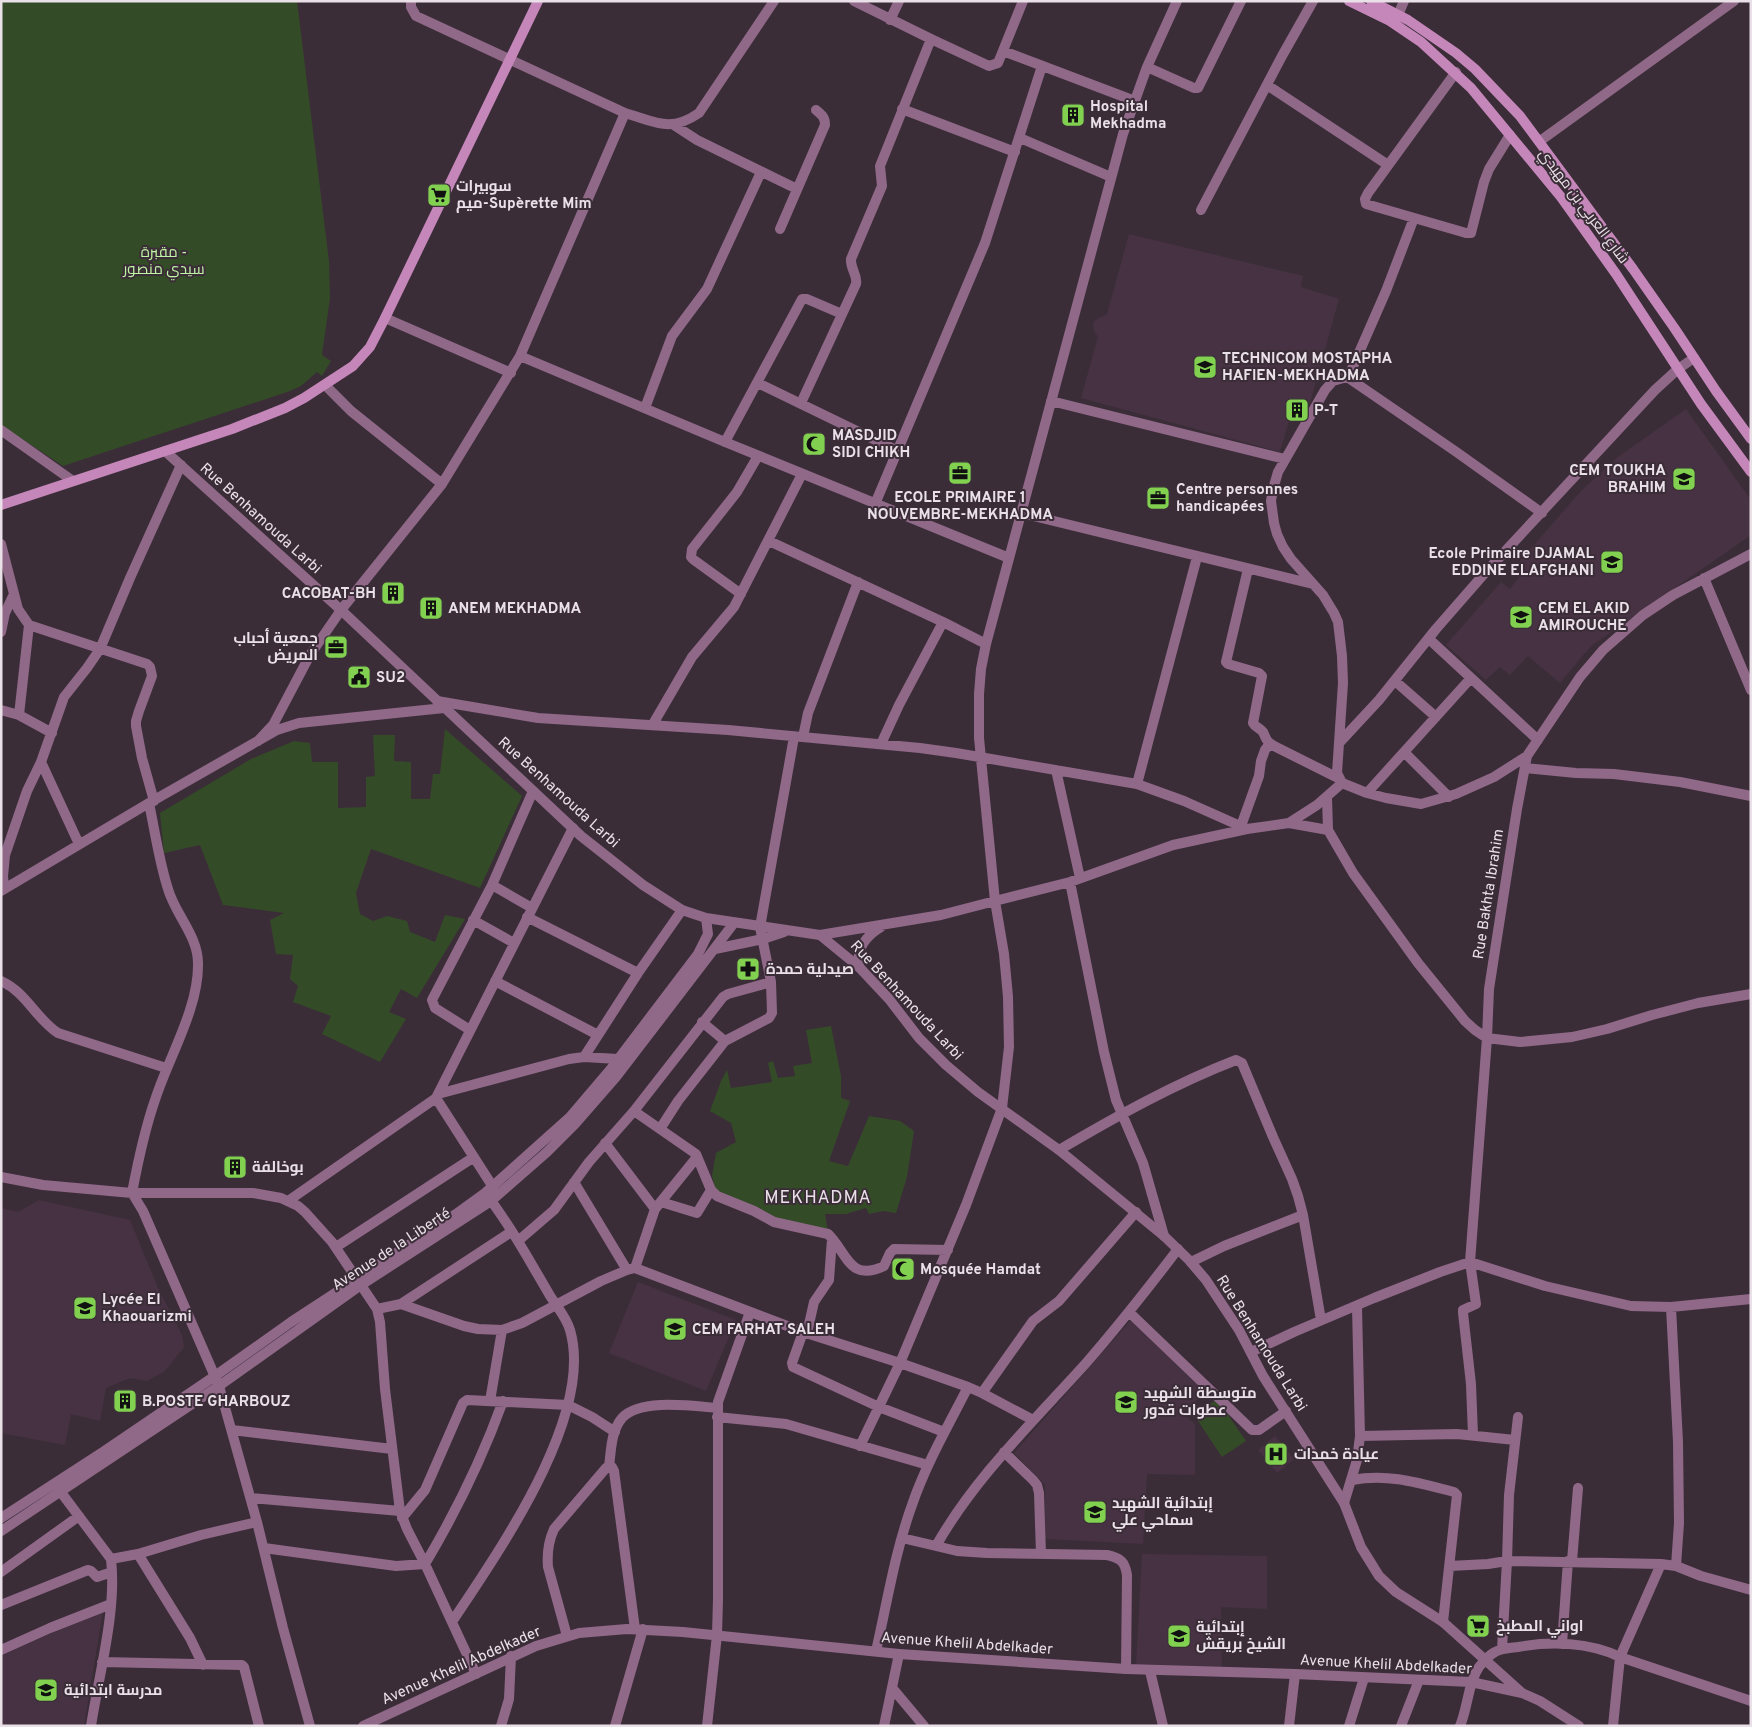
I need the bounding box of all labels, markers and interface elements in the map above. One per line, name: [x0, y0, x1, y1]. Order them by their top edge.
place label: Hospital Mekhadma: [1090, 98, 1166, 134]
building icon: Hospital Mekhadma: [1060, 102, 1086, 128]
street label: شارع العربي بن مهيدي: [1533, 146, 1632, 269]
place label: سوبيرات ميم-Supèrette Mim: [456, 178, 592, 214]
supermarket icon: سوبيرات ميم-Supèrette Mim: [426, 182, 452, 208]
park label: مقبرة - سيدي منصور: [122, 244, 205, 281]
place label: TECHNICOM MOSTAPHA HAFIEN-MEKHADMA: [1222, 350, 1393, 386]
school or university icon: TECHNICOM MOSTAPHA HAFIEN-MEKHADMA: [1192, 354, 1218, 380]
building icon: P-T: [1284, 397, 1310, 423]
place label: P-T: [1314, 402, 1338, 421]
place label: MASDJID SIDI CHIKH: [832, 427, 910, 463]
mosque icon: MASDJID SIDI CHIKH: [801, 431, 827, 457]
street label: Rue Benhamouda Larbi: [195, 460, 325, 579]
office icon: ECOLE PRIMAIRE 1 NOUVEMBRE-MEKHADMA: [947, 460, 973, 486]
place label: CEM TOUKHA BRAHIM: [1569, 462, 1666, 498]
school or university icon: CEM TOUKHA BRAHIM: [1671, 466, 1697, 492]
place label: Centre personnes handicapées: [1176, 481, 1298, 517]
office icon: Centre personnes handicapées: [1145, 485, 1171, 511]
place label: ECOLE PRIMAIRE 1 NOUVEMBRE-MEKHADMA: [867, 489, 1053, 525]
place label: Ecole Primaire DJAMAL EDDINE ELAFGHANI: [1429, 545, 1595, 581]
school or university icon: Ecole Primaire DJAMAL EDDINE ELAFGHANI: [1599, 549, 1625, 575]
building icon: CACOBAT-BH: [380, 580, 406, 606]
place label: CACOBAT-BH: [282, 585, 376, 604]
building icon: ANEM MEKHADMA: [418, 595, 444, 621]
place label: ANEM MEKHADMA: [448, 600, 581, 619]
place label: CEM EL AKID AMIROUCHE: [1538, 600, 1630, 636]
school or university icon: CEM EL AKID AMIROUCHE: [1508, 604, 1534, 630]
place label: جمعية أحباب المريض: [233, 628, 318, 666]
office icon: جمعية أحباب المريض: [323, 634, 349, 660]
public building icon: SU2: [346, 664, 372, 690]
place label: SU2: [376, 669, 405, 688]
street label: Rue Benhamouda Larbi: [493, 734, 623, 853]
street label: Rue Bakhta Ibrahim: [1470, 828, 1509, 961]
street label: Rue Benhamouda Larbi: [845, 937, 966, 1065]
pharmacy icon: صيدلية حمدة: [735, 956, 761, 982]
place label: صيدلية حمدة: [766, 961, 854, 980]
building icon: بوخالفة: [222, 1154, 248, 1180]
place label: بوخالفة: [252, 1159, 304, 1178]
district label: MEKHADMA: [764, 1187, 872, 1210]
street label: Avenue de la Liberté: [329, 1205, 455, 1296]
mosque icon: Mosquée Hamdat: [890, 1256, 916, 1282]
place label: Mosquée Hamdat: [920, 1261, 1041, 1280]
street label: Rue Benhamouda Larbi: [1211, 1272, 1310, 1415]
place label: Lycée El Khaouarizmi: [102, 1291, 192, 1327]
school or university icon: Lycée El Khaouarizmi: [72, 1295, 98, 1321]
school or university icon: CEM FARHAT SALEH: [662, 1316, 688, 1342]
place label: CEM FARHAT SALEH: [692, 1321, 835, 1340]
place label: متوسطة الشهيد عطوات قدور: [1143, 1385, 1257, 1421]
building icon: B.POSTE GHARBOUZ: [112, 1388, 138, 1414]
school or university icon: متوسطة الشهيد عطوات قدور: [1113, 1389, 1139, 1415]
place label: B.POSTE GHARBOUZ: [142, 1393, 290, 1412]
hospital icon: عيادة خمدات: [1263, 1441, 1289, 1467]
place label: عيادة خمدات: [1294, 1446, 1379, 1465]
place label: إبتدائية الشهيد سماحي علي: [1112, 1495, 1213, 1532]
school or university icon: إبتدائية الشهيد سماحي علي: [1082, 1499, 1108, 1525]
supermarket icon: اواني المطبخ: [1465, 1613, 1491, 1639]
place label: اواني المطبخ: [1496, 1618, 1584, 1638]
place label: إبتدائية الشيخ بريقش: [1196, 1619, 1286, 1655]
street label: Avenue Khelil Abdelkader: [379, 1623, 544, 1710]
school or university icon: إبتدائية الشيخ بريقش: [1166, 1623, 1192, 1649]
street label: Avenue Khelil Abdelkader: [880, 1629, 1054, 1660]
street label: Avenue Khelil Abdelkader: [1299, 1651, 1473, 1680]
school or university icon: مدرسة ابتدائية: [33, 1677, 59, 1703]
place label: مدرسة ابتدائية: [64, 1682, 163, 1701]

